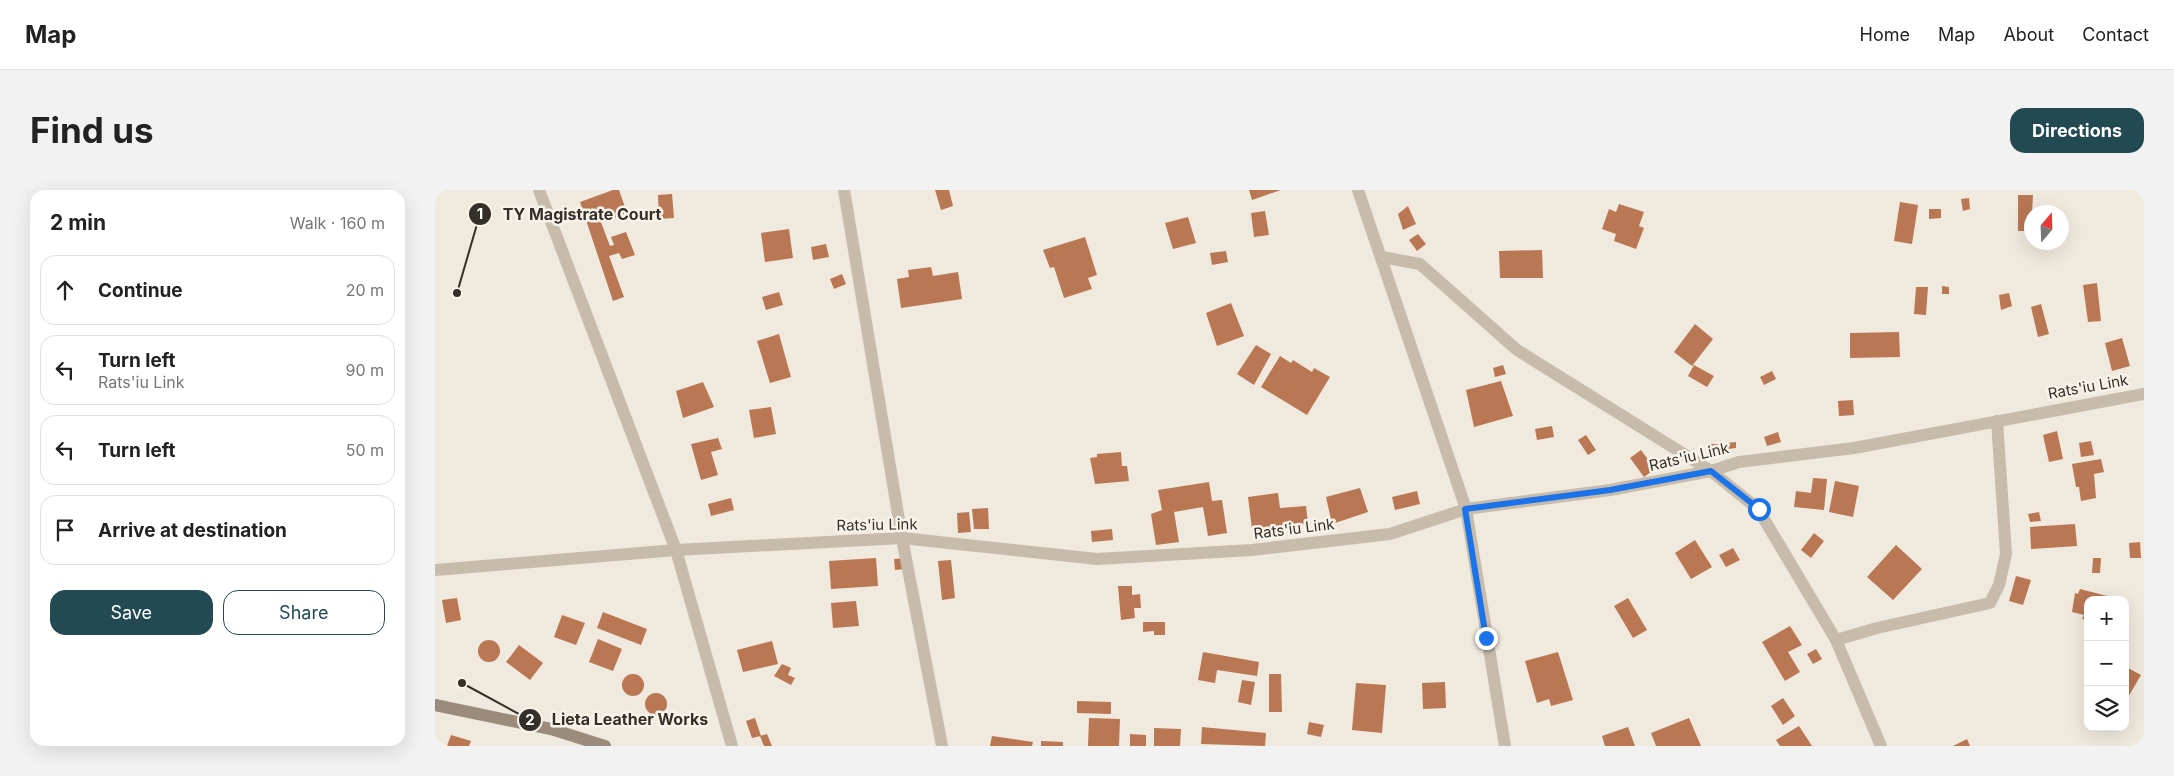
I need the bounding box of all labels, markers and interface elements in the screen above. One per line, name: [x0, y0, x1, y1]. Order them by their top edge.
text: Map: [25, 20, 76, 49]
text: Home: [1860, 24, 1910, 45]
text: Map: [1938, 24, 1975, 45]
text: About: [2003, 24, 2054, 45]
text: Contact: [2082, 24, 2149, 45]
button: Directions: [2010, 108, 2144, 153]
text: Find us: [30, 109, 154, 151]
callout: TY Magistrate Court: [468, 198, 672, 229]
text: 1: [477, 204, 483, 223]
text: TY Magistrate Court: [503, 204, 661, 224]
north arrow: [2024, 205, 2069, 250]
text: 2 min: [50, 210, 106, 235]
text: Walk · 160 m: [290, 213, 385, 233]
icon: ahead: [51, 276, 79, 304]
text: Continue: [98, 279, 183, 302]
text: 20 m: [346, 280, 384, 300]
text: Turn left: [98, 349, 176, 372]
icon: left: [51, 356, 79, 384]
text: 90 m: [345, 360, 384, 380]
street label: Rats'iu Link: [2046, 370, 2130, 403]
text: Rats'iu Link: [98, 372, 185, 392]
icon: left: [51, 436, 79, 464]
street label: Rats'iu Link: [1647, 438, 1731, 475]
text: Turn left: [98, 439, 176, 462]
text: 50 m: [346, 440, 384, 460]
route start: [1748, 498, 1771, 521]
street label: Rats'iu Link: [836, 514, 918, 535]
street label: Rats'iu Link: [1253, 514, 1336, 543]
icon: arrive: [51, 516, 79, 544]
text: Arrive at destination: [98, 519, 287, 542]
button: Save: [50, 590, 213, 635]
button: Share: [223, 590, 385, 635]
map controls: [2084, 596, 2129, 731]
button: +: [2084, 596, 2129, 641]
route end: [1475, 627, 1498, 650]
button: −: [2084, 641, 2129, 686]
button: layers: [2084, 686, 2129, 731]
callout: Lieta Leather Works: [517, 704, 719, 735]
text: Lieta Leather Works: [552, 709, 708, 729]
text: 2: [525, 710, 535, 729]

